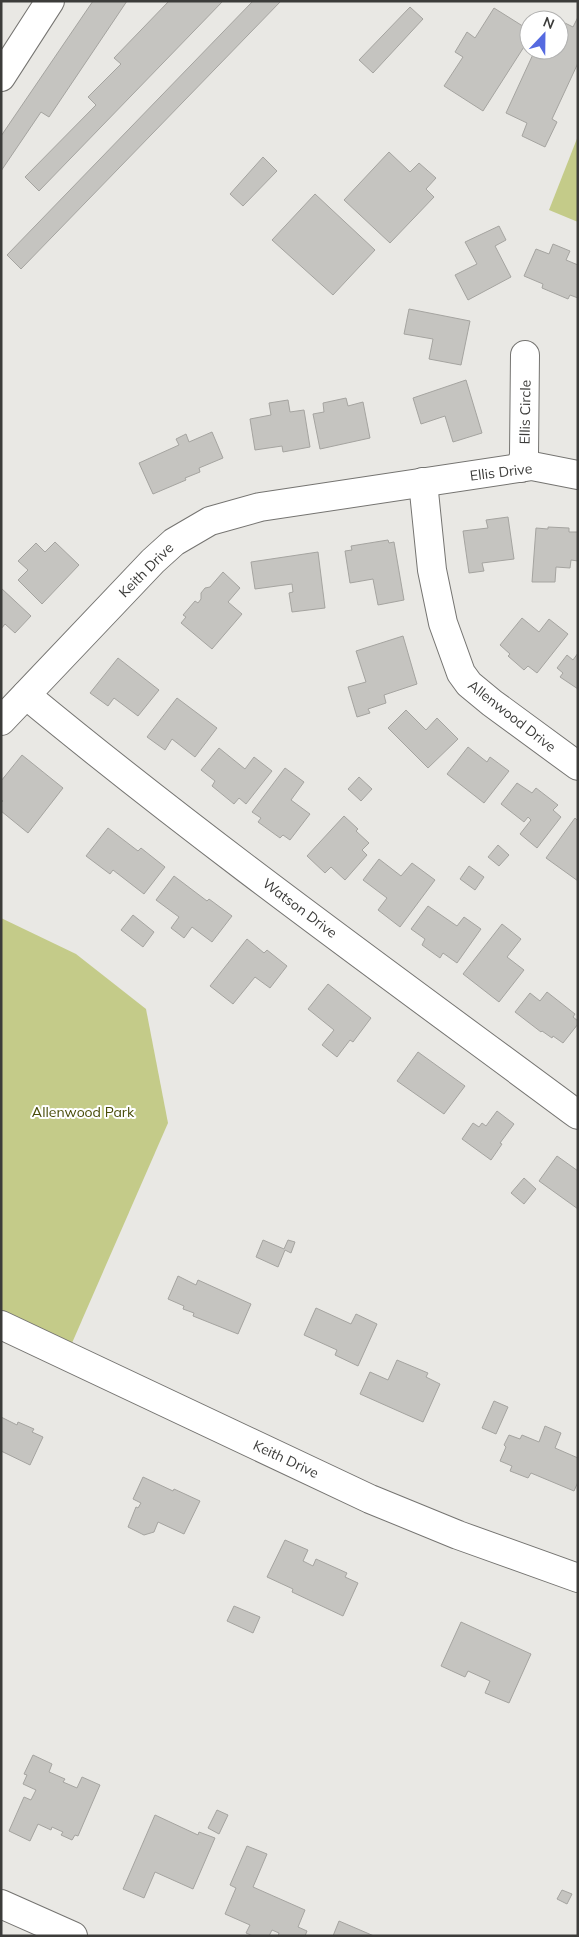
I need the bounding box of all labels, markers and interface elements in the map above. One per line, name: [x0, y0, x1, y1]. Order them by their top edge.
north arrow: [519, 10, 569, 60]
text: N: [541, 13, 557, 33]
street label: Ellis Circle: [515, 380, 535, 444]
street label: Ellis Drive: [469, 459, 533, 485]
street label: Keith Drive: [115, 539, 177, 601]
street label: Allenwood Drive: [464, 676, 560, 756]
street label: Watson Drive: [259, 874, 341, 942]
park label: Allenwood Park: [32, 1103, 135, 1121]
street label: Keith Drive: [250, 1436, 322, 1482]

